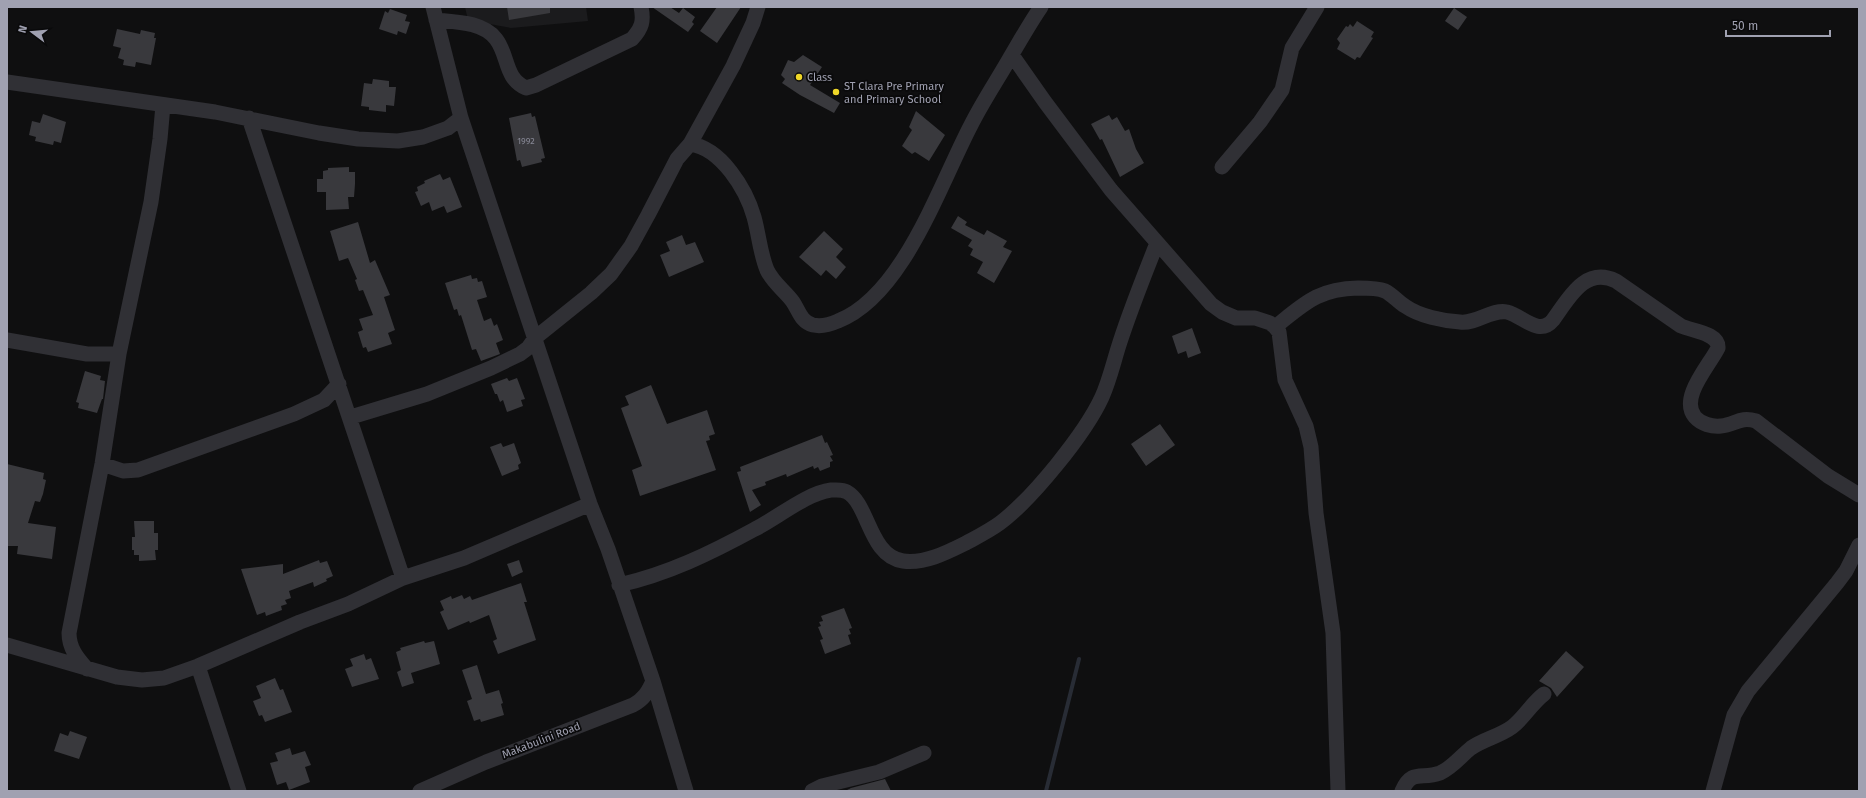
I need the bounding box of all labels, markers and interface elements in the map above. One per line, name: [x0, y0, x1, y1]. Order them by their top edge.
north arrow: [12, 12, 52, 52]
scale bar: [1726, 12, 1830, 38]
text: 50 m: [1732, 19, 1758, 33]
text: N: [16, 24, 30, 35]
place label: Class: [807, 71, 832, 84]
marker: Class: [794, 72, 804, 82]
place label: ST Clara Pre Primary and Primary School: [844, 80, 944, 106]
marker: ST Clara Pre Primary and Primary School: [831, 87, 841, 97]
house number: 1992: [517, 136, 535, 146]
street label: Makabulini Road: [500, 720, 582, 761]

